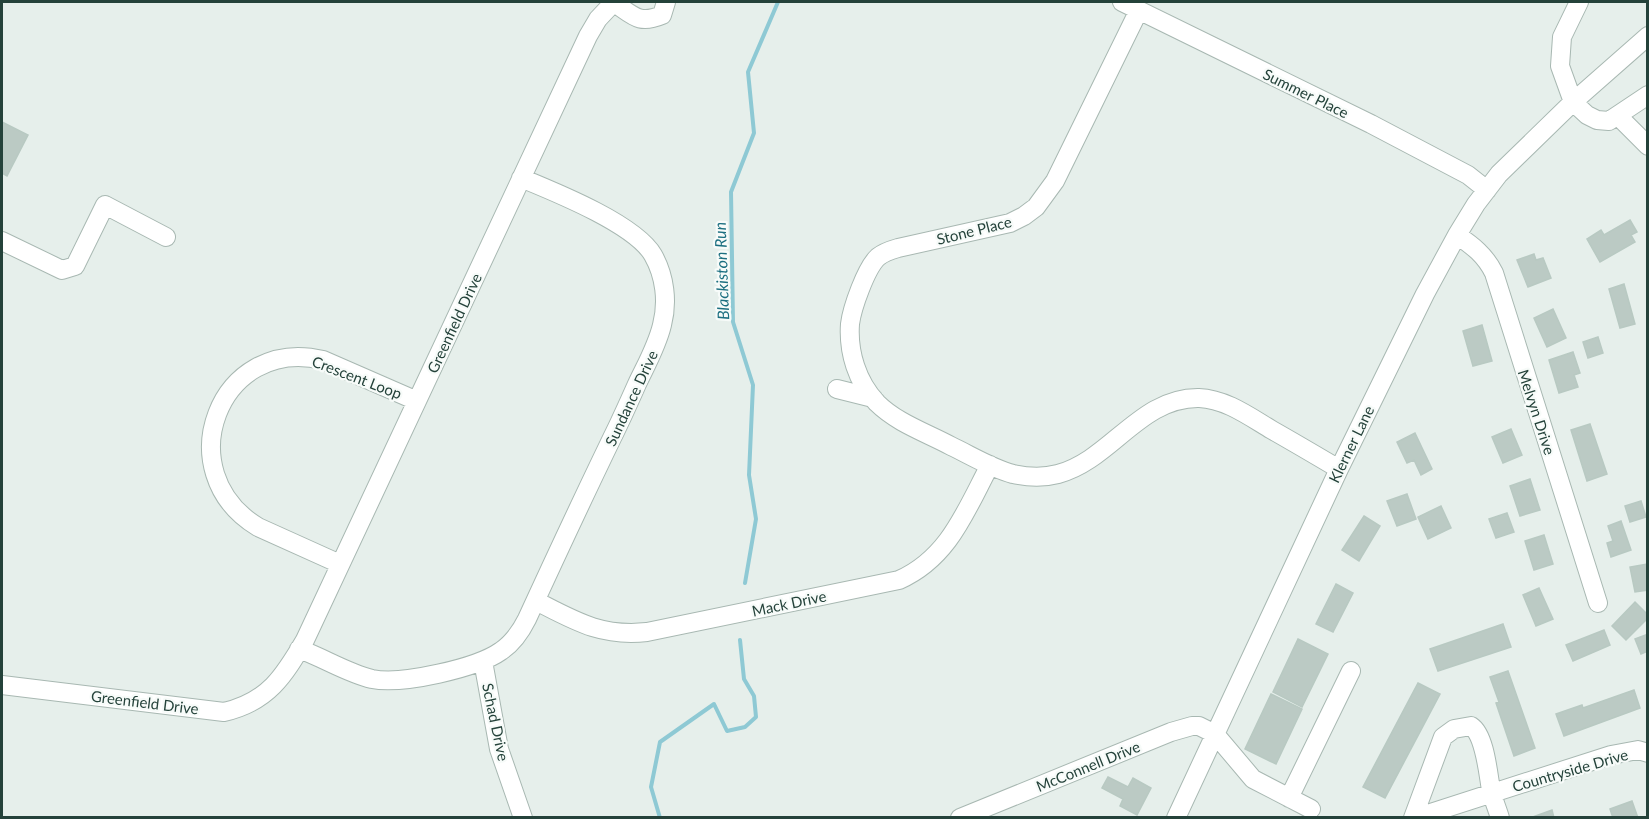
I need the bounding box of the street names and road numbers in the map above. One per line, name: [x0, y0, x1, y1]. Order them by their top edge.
street label: Summer Place: [1260, 65, 1352, 121]
street label: Stone Place: [935, 212, 1013, 248]
street label: Greenfield Drive: [423, 270, 485, 376]
street label: Sundance Drive: [601, 347, 661, 449]
street label: Crescent Loop: [310, 352, 404, 402]
street label: Melvyn Drive: [1515, 367, 1559, 457]
street label: Klerner Lane: [1325, 402, 1377, 486]
street label: Mack Drive: [750, 586, 828, 620]
street label: Schad Drive: [479, 681, 513, 763]
street label: Greenfield Drive: [90, 686, 200, 718]
street label: McConnell Drive: [1033, 737, 1143, 795]
street label: Countryside Drive: [1510, 745, 1630, 795]

